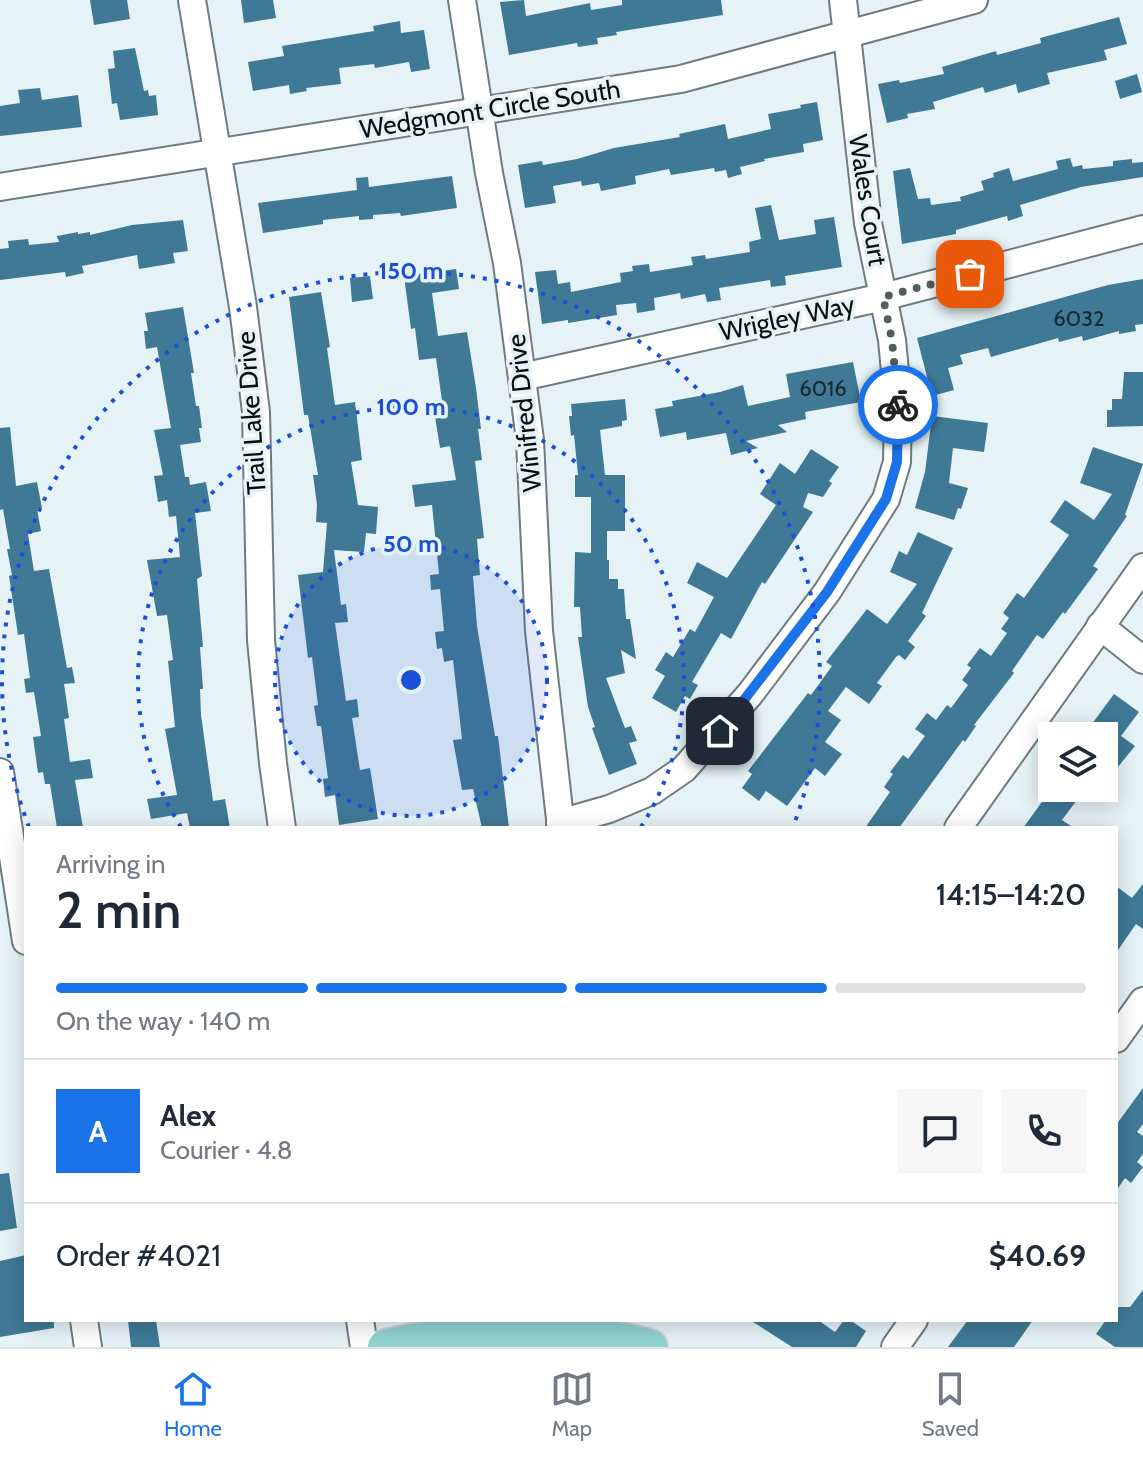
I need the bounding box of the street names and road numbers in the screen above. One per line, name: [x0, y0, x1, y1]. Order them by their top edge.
street label: Wedgmont Circle South: [357, 73, 623, 145]
street label: Wales Court: [842, 132, 894, 268]
street label: Wrigley Way: [717, 288, 857, 348]
street label: Trail Lake Drive: [229, 330, 273, 496]
street label: Winifred Drive: [500, 333, 548, 493]

